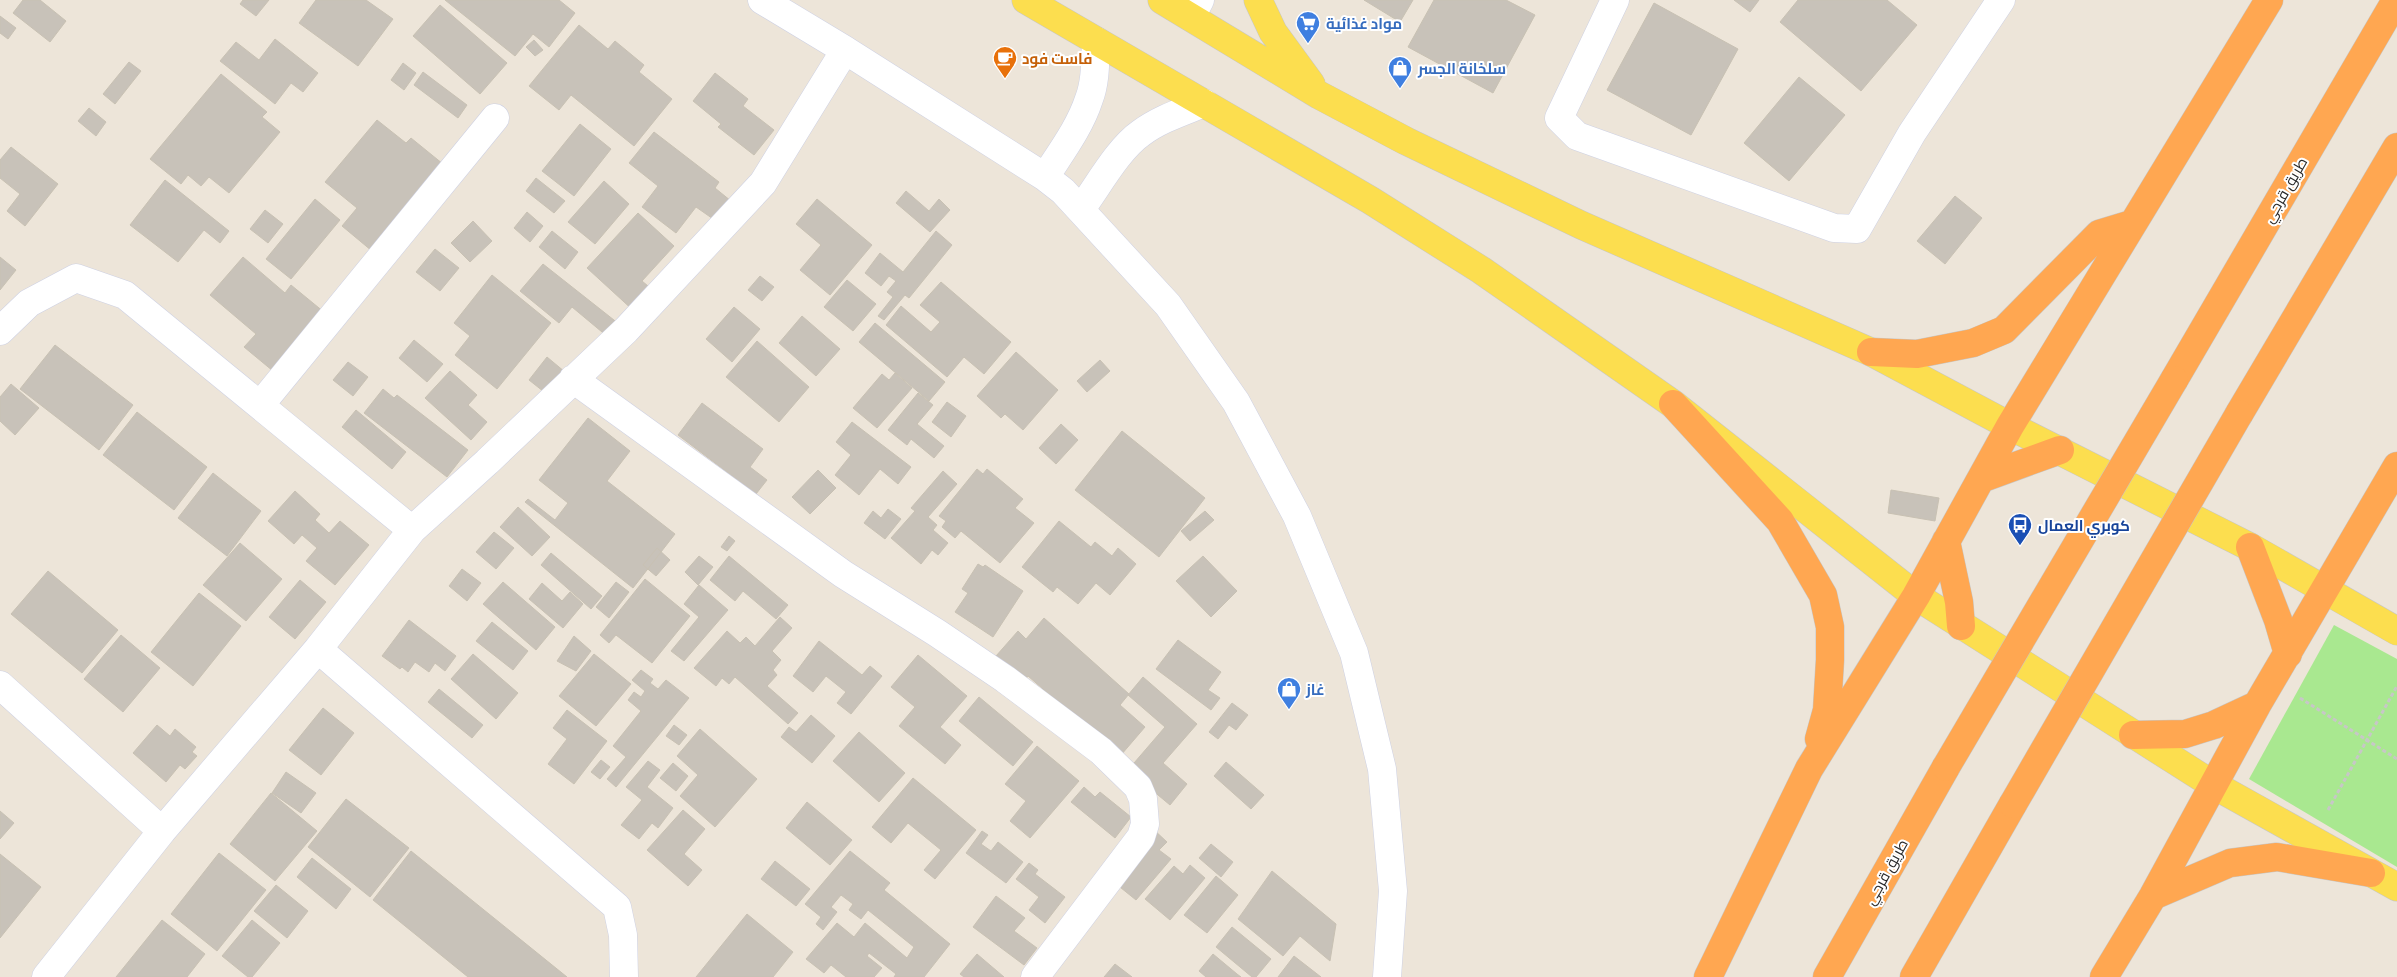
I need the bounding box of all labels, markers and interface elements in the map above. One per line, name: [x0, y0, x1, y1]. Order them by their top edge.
supermarket icon: مواد غذائية: [1295, 10, 1321, 44]
place label: مواد غذائية: [1326, 13, 1402, 34]
cafe icon: فاست فود: [992, 45, 1018, 79]
place label: فاست فود: [1022, 48, 1093, 69]
shop icon: سلخانة الجسر: [1387, 55, 1413, 89]
place label: سلخانة الجسر: [1417, 58, 1506, 79]
street label: طريق قرجي: [2258, 153, 2314, 228]
bus stop icon: كوبري العمال: [2007, 512, 2033, 546]
place label: كوبري العمال: [2038, 515, 2130, 538]
shop icon: غاز: [1276, 676, 1302, 710]
place label: غاز: [1305, 679, 1325, 700]
street label: طريق قرجي: [1859, 835, 1914, 910]

